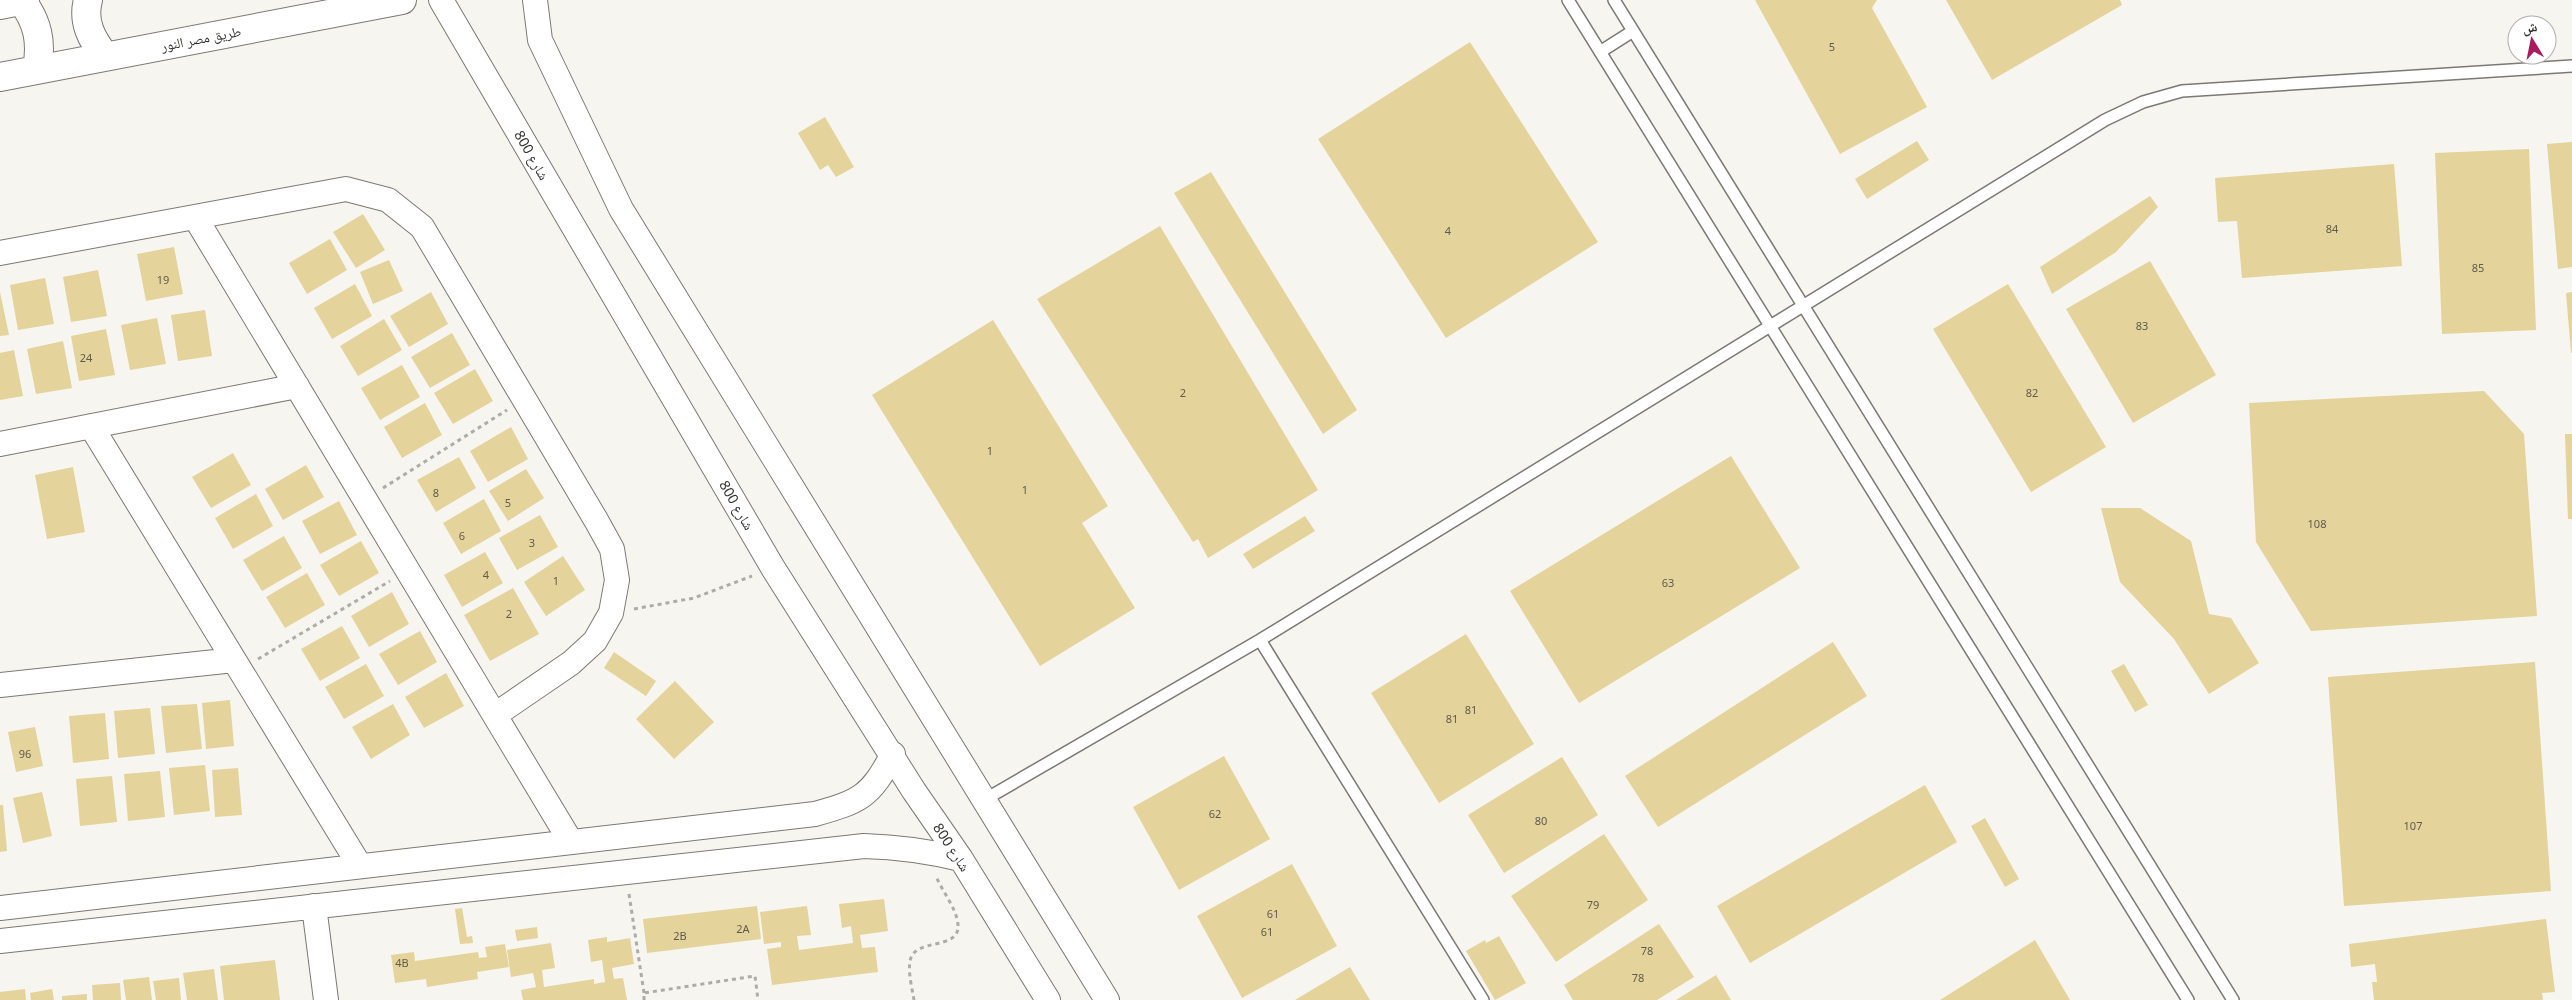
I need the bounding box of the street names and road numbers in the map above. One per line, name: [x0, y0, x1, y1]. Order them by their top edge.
street label: طريق مصر النور: [158, 21, 243, 56]
street label: شارع 800: [509, 127, 554, 184]
street label: شارع 800: [714, 477, 759, 534]
street label: شارع 800: [928, 819, 975, 875]

